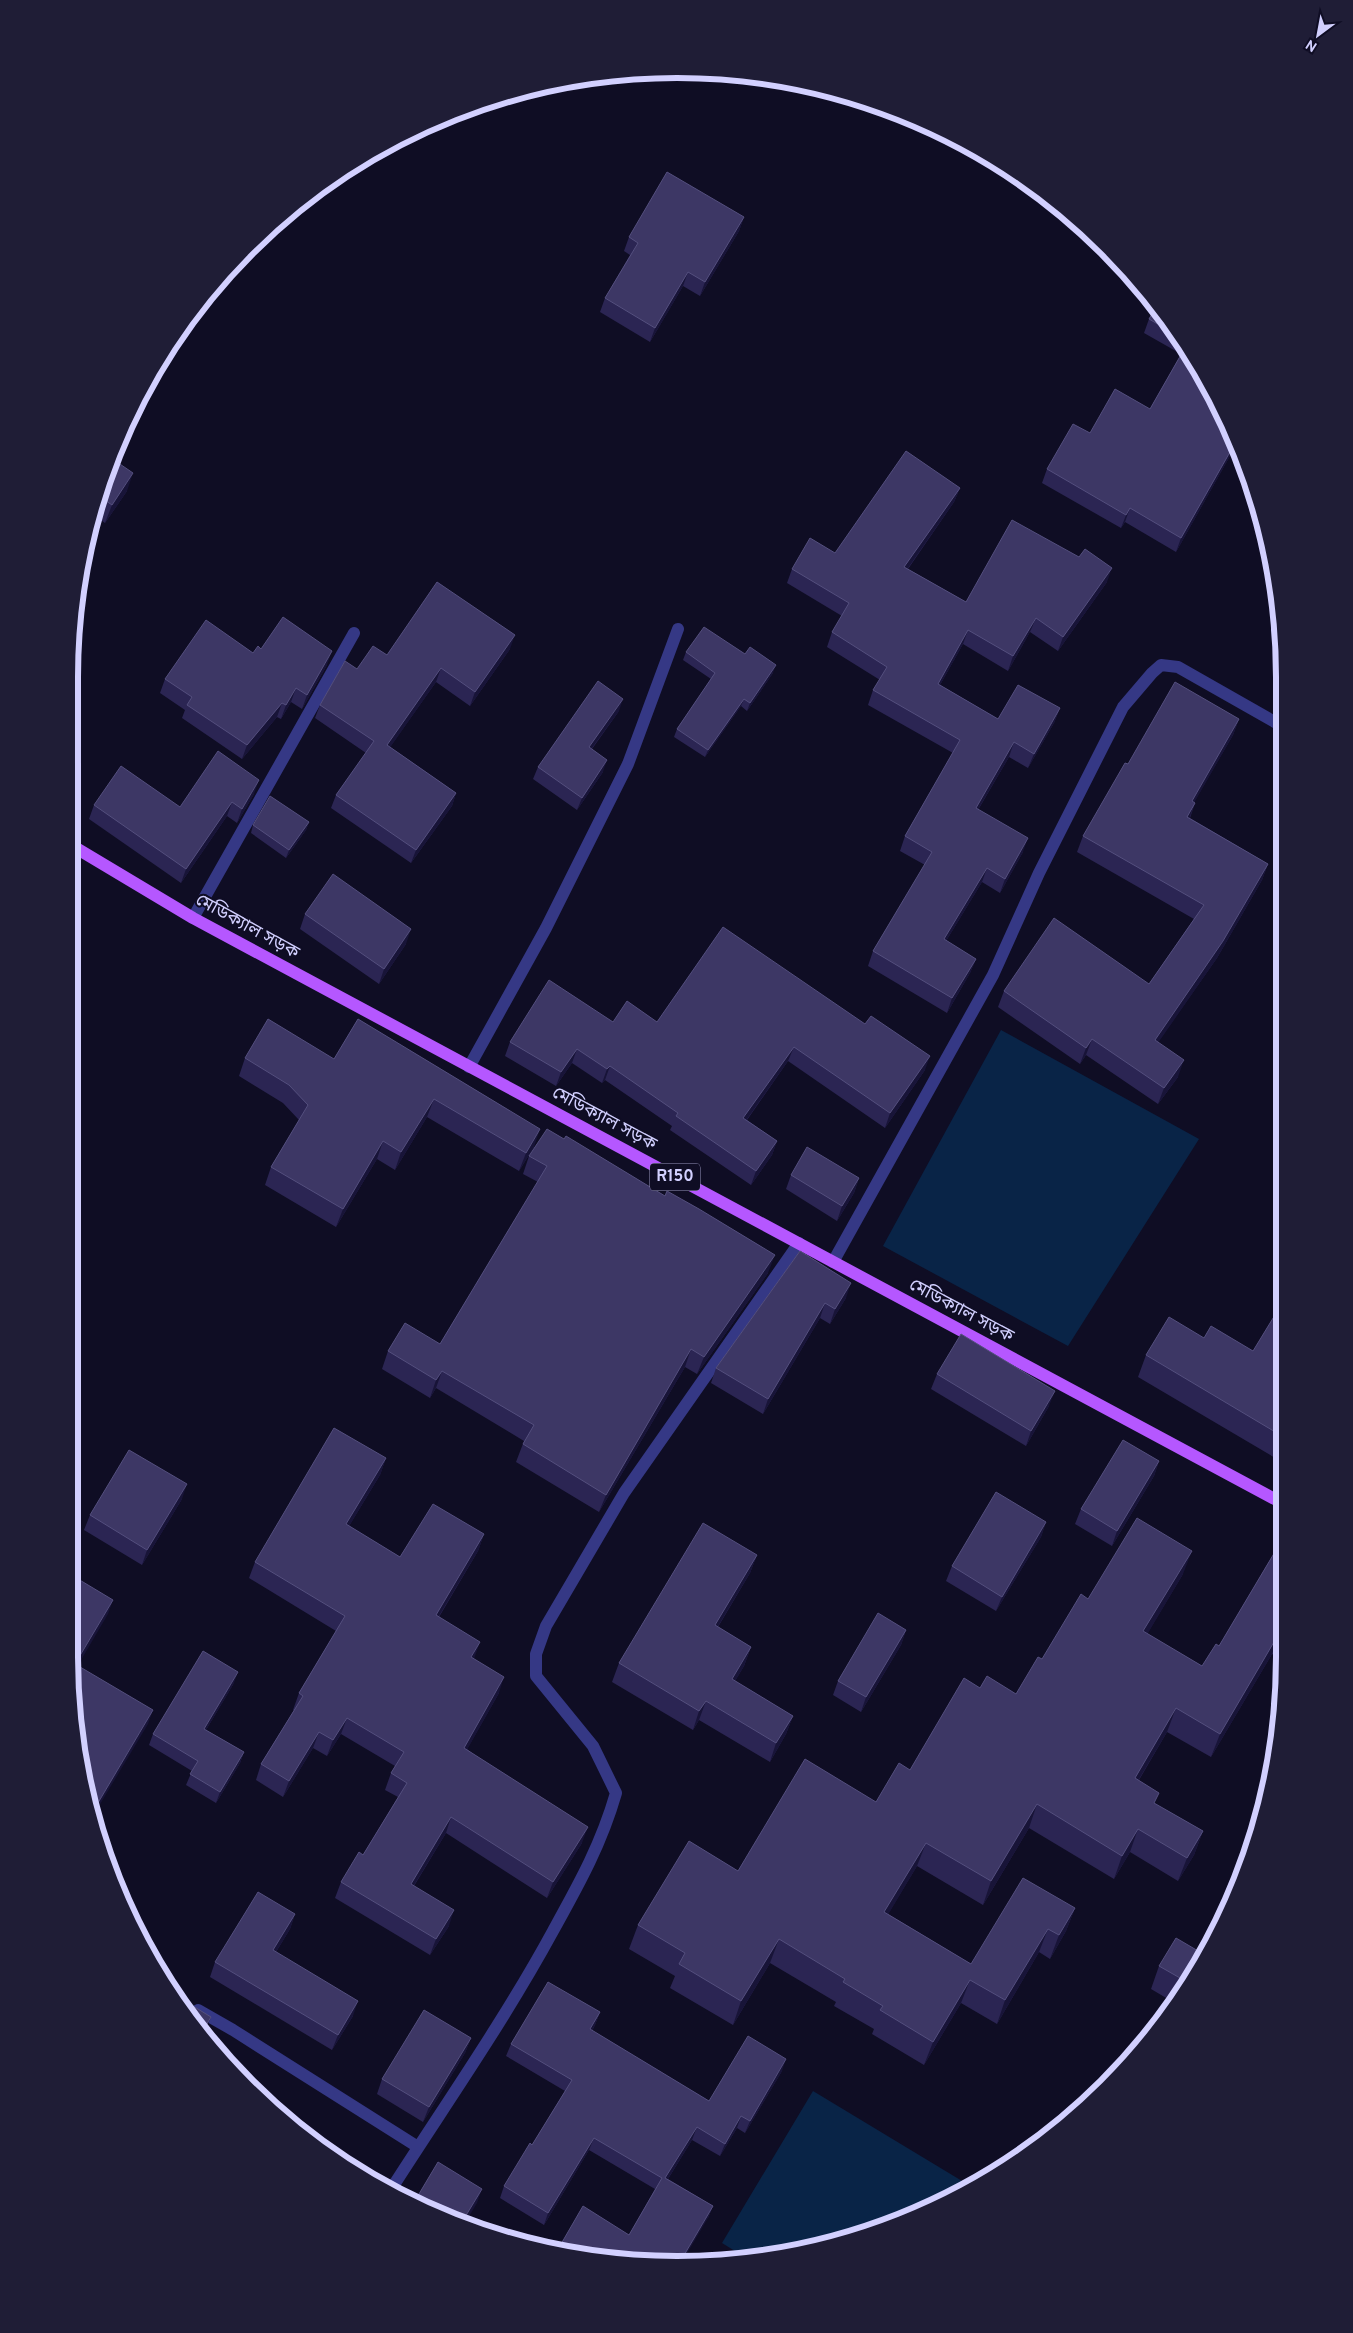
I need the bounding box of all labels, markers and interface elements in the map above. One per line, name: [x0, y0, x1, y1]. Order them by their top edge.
north arrow: [1293, 10, 1343, 60]
text: N: [1303, 35, 1321, 55]
street label: মেডিক্যাল সড়ক: [191, 889, 303, 965]
street label: মেডিক্যাল সড়ক: [548, 1082, 661, 1156]
road number: R150: [650, 1164, 700, 1190]
street label: মেডিক্যাল সড়ক: [905, 1274, 1018, 1348]

